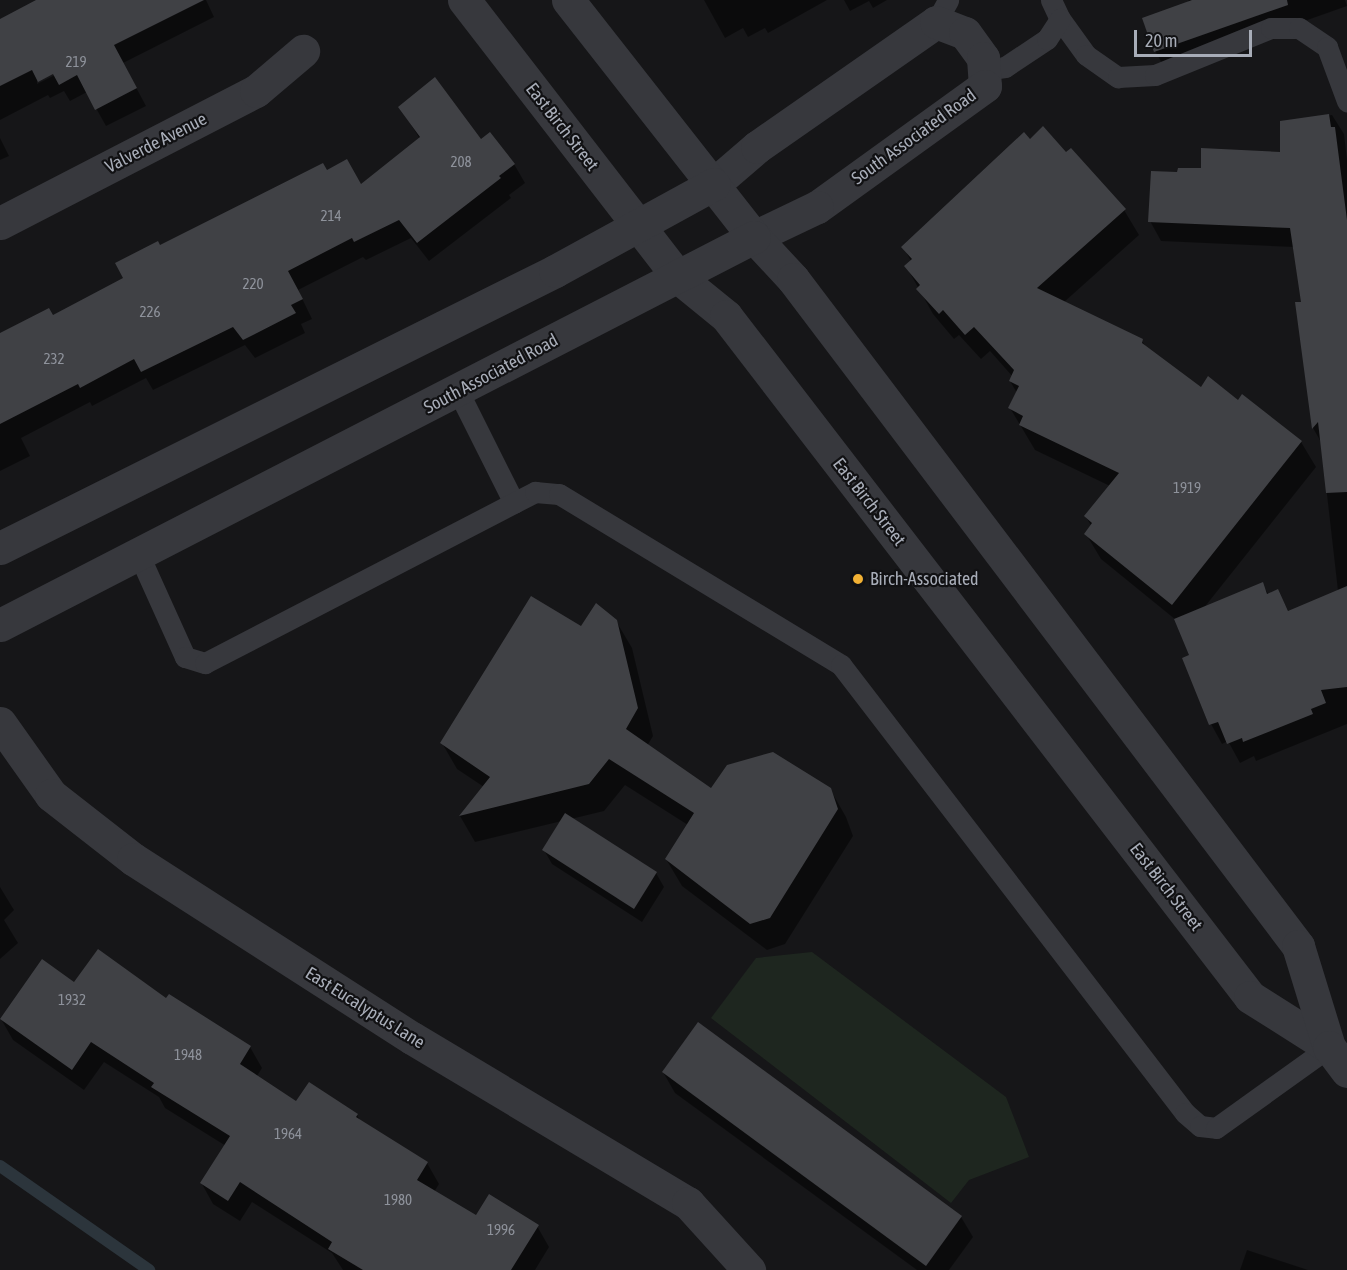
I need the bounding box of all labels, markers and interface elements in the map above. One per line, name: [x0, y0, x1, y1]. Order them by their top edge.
scale bar: [1137, 18, 1256, 56]
text: 20 m: [1145, 30, 1177, 51]
house number: 219: [65, 53, 87, 71]
street label: East Birch Street: [521, 79, 603, 175]
street label: South Associated Road: [848, 85, 980, 189]
street label: Valverde Avenue: [102, 108, 210, 178]
house number: 208: [450, 153, 472, 171]
house number: 214: [320, 207, 342, 225]
house number: 220: [242, 275, 264, 293]
house number: 226: [139, 303, 161, 321]
street label: South Associated Road: [420, 330, 562, 418]
house number: 232: [43, 350, 65, 368]
street label: East Birch Street: [828, 454, 910, 550]
house number: 1919: [1173, 479, 1201, 497]
place label: Birch-Associated: [870, 568, 979, 590]
marker: Birch-Associated: [851, 572, 865, 586]
street label: East Birch Street: [1125, 839, 1207, 935]
street label: East Eucalyptus Lane: [301, 963, 429, 1053]
house number: 1932: [58, 991, 86, 1009]
house number: 1948: [174, 1046, 202, 1064]
house number: 1964: [274, 1125, 302, 1143]
house number: 1980: [384, 1191, 412, 1209]
house number: 1996: [487, 1221, 515, 1239]

